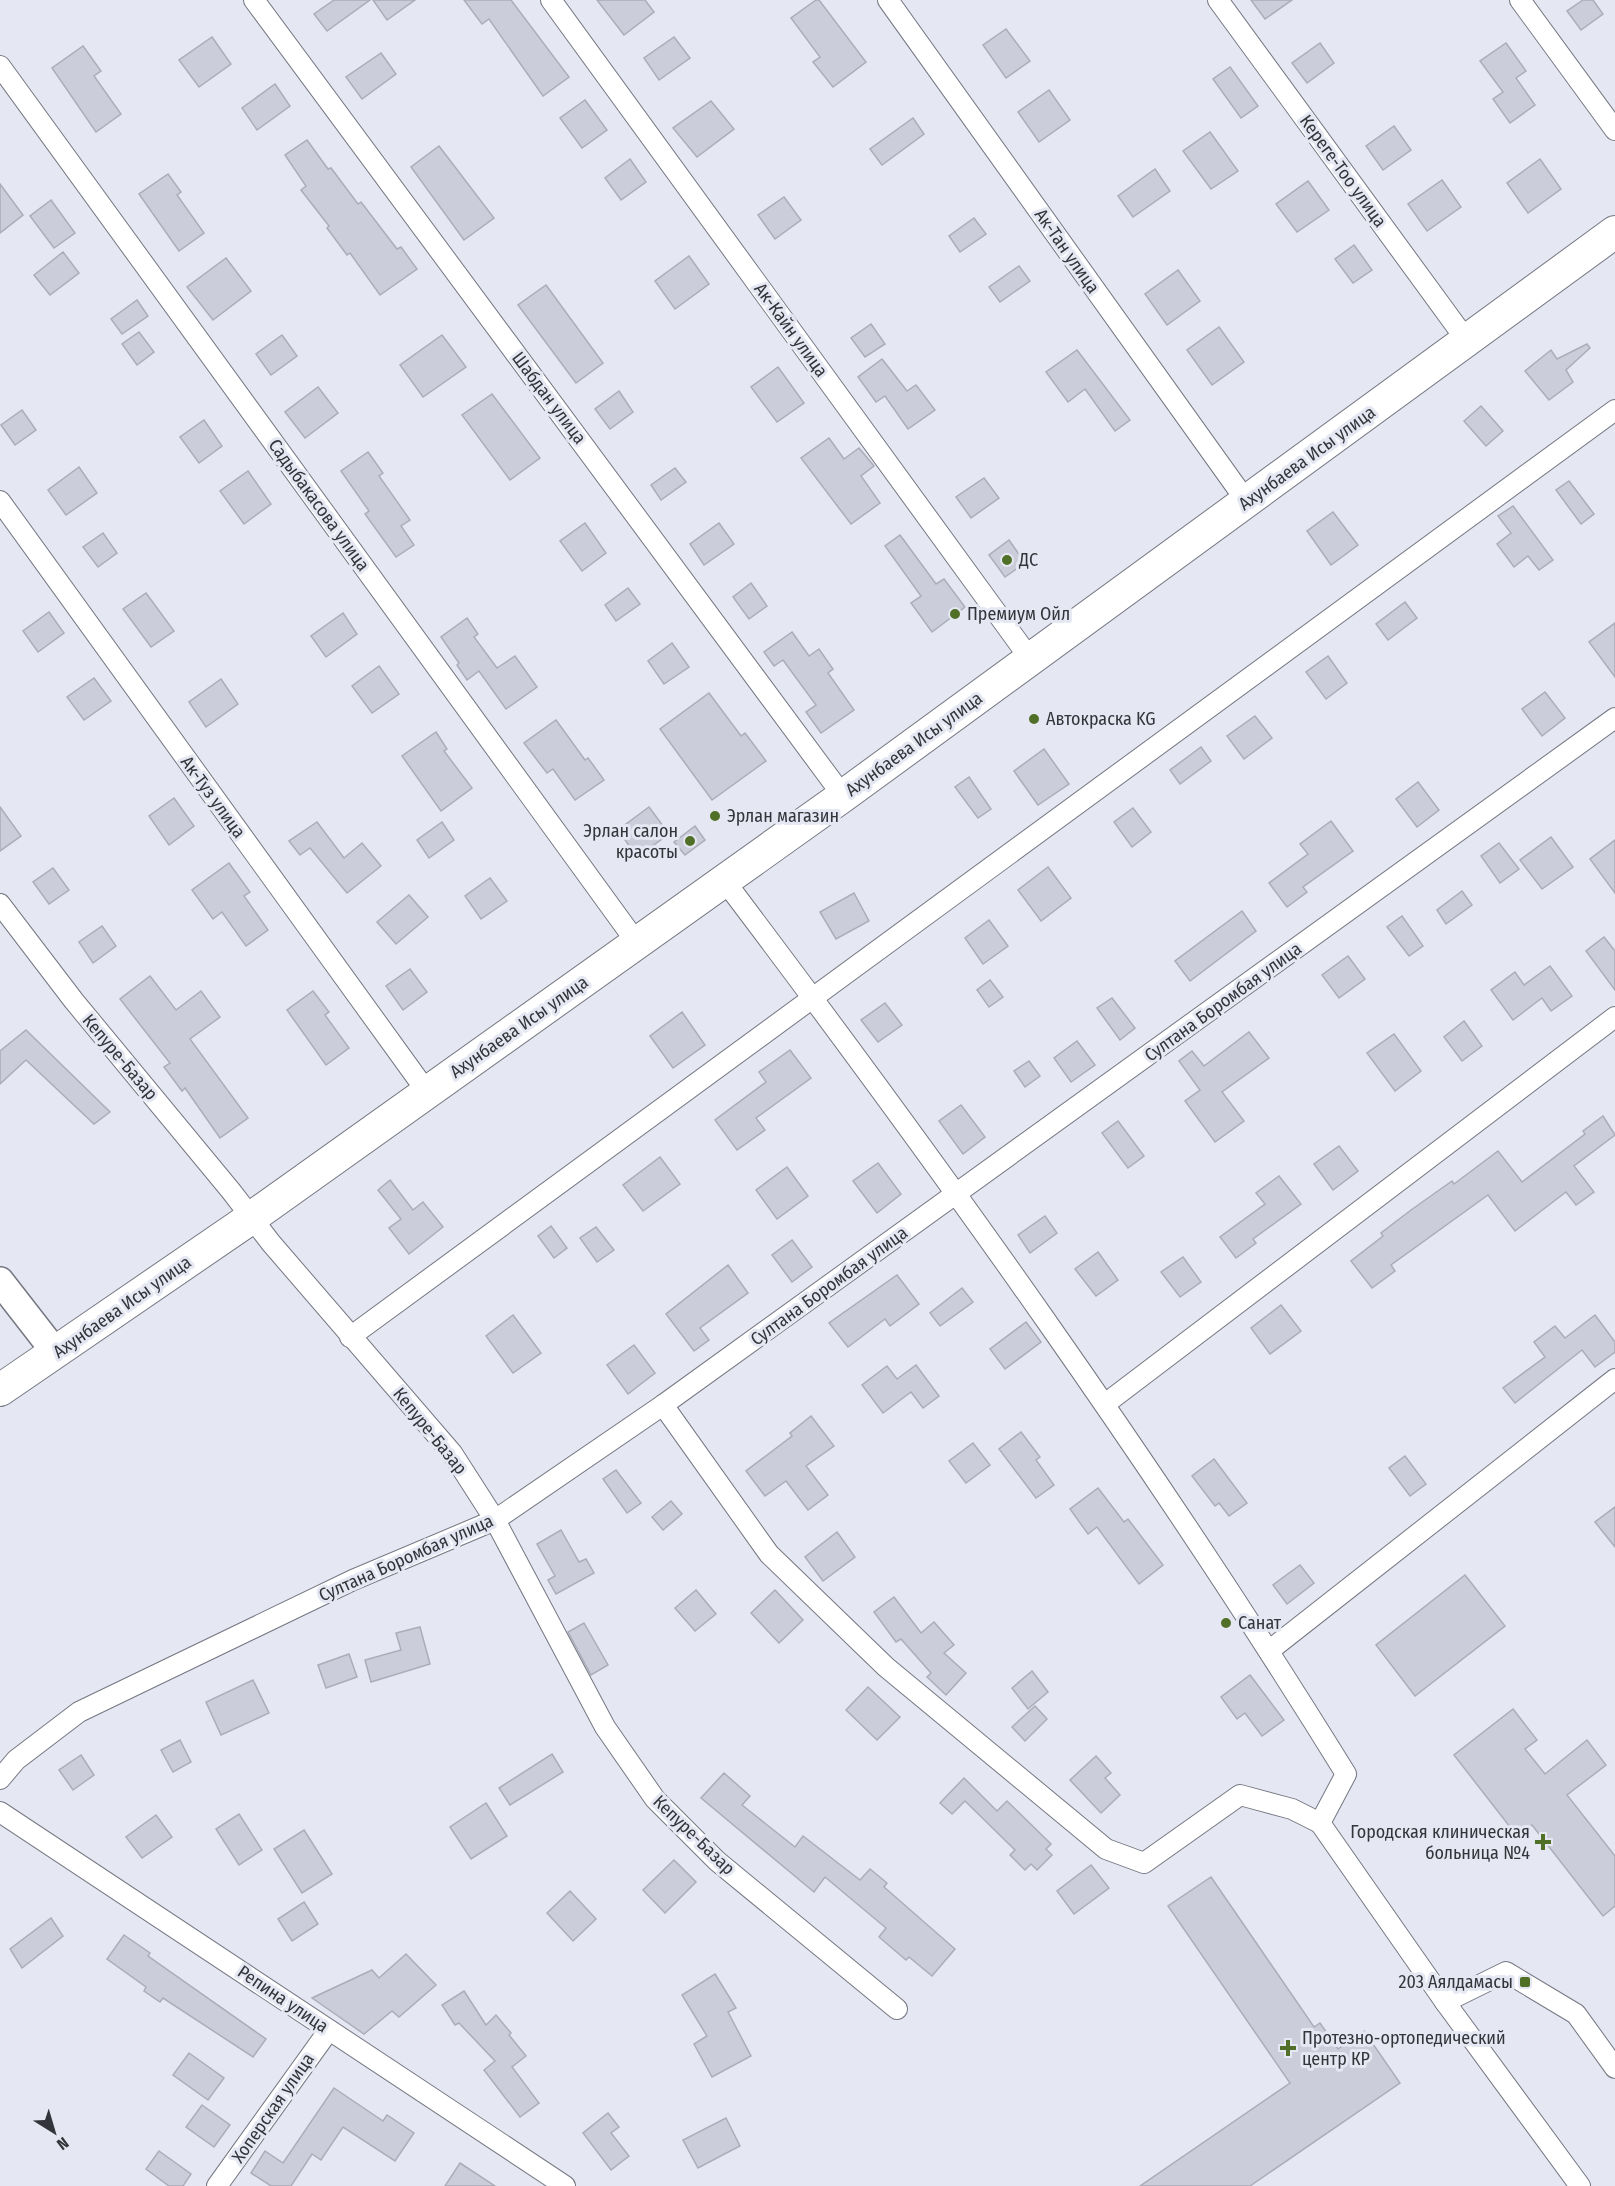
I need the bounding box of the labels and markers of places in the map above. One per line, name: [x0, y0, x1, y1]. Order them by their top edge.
place label: ДС: [1018, 549, 1038, 571]
marker: ДС: [1000, 553, 1014, 567]
place label: Премиум Ойл: [967, 603, 1070, 625]
marker: Премиум Ойл: [948, 607, 962, 621]
place label: Автокраска KG: [1046, 708, 1156, 730]
marker: Автокраска KG: [1027, 712, 1041, 726]
place label: Эрлан магазин: [727, 805, 839, 827]
marker: Эрлан магазин: [708, 809, 722, 823]
place label: Эрлан салон красоты: [583, 820, 678, 863]
marker: Эрлан салон красоты: [683, 834, 697, 848]
place label: Санат: [1238, 1612, 1282, 1634]
marker: Санат: [1219, 1616, 1233, 1630]
place label: Городская клиническая больница №4: [1350, 1821, 1530, 1864]
marker: Городская клиническая больница №4: [1534, 1833, 1552, 1851]
place label: 203 Аялдамасы: [1399, 1971, 1513, 1993]
marker: 203 Аялдамасы: [1518, 1975, 1532, 1989]
place label: Протезно-ортопедический центр КР: [1302, 2027, 1506, 2070]
marker: Протезно-ортопедический центр КР: [1279, 2039, 1297, 2057]

